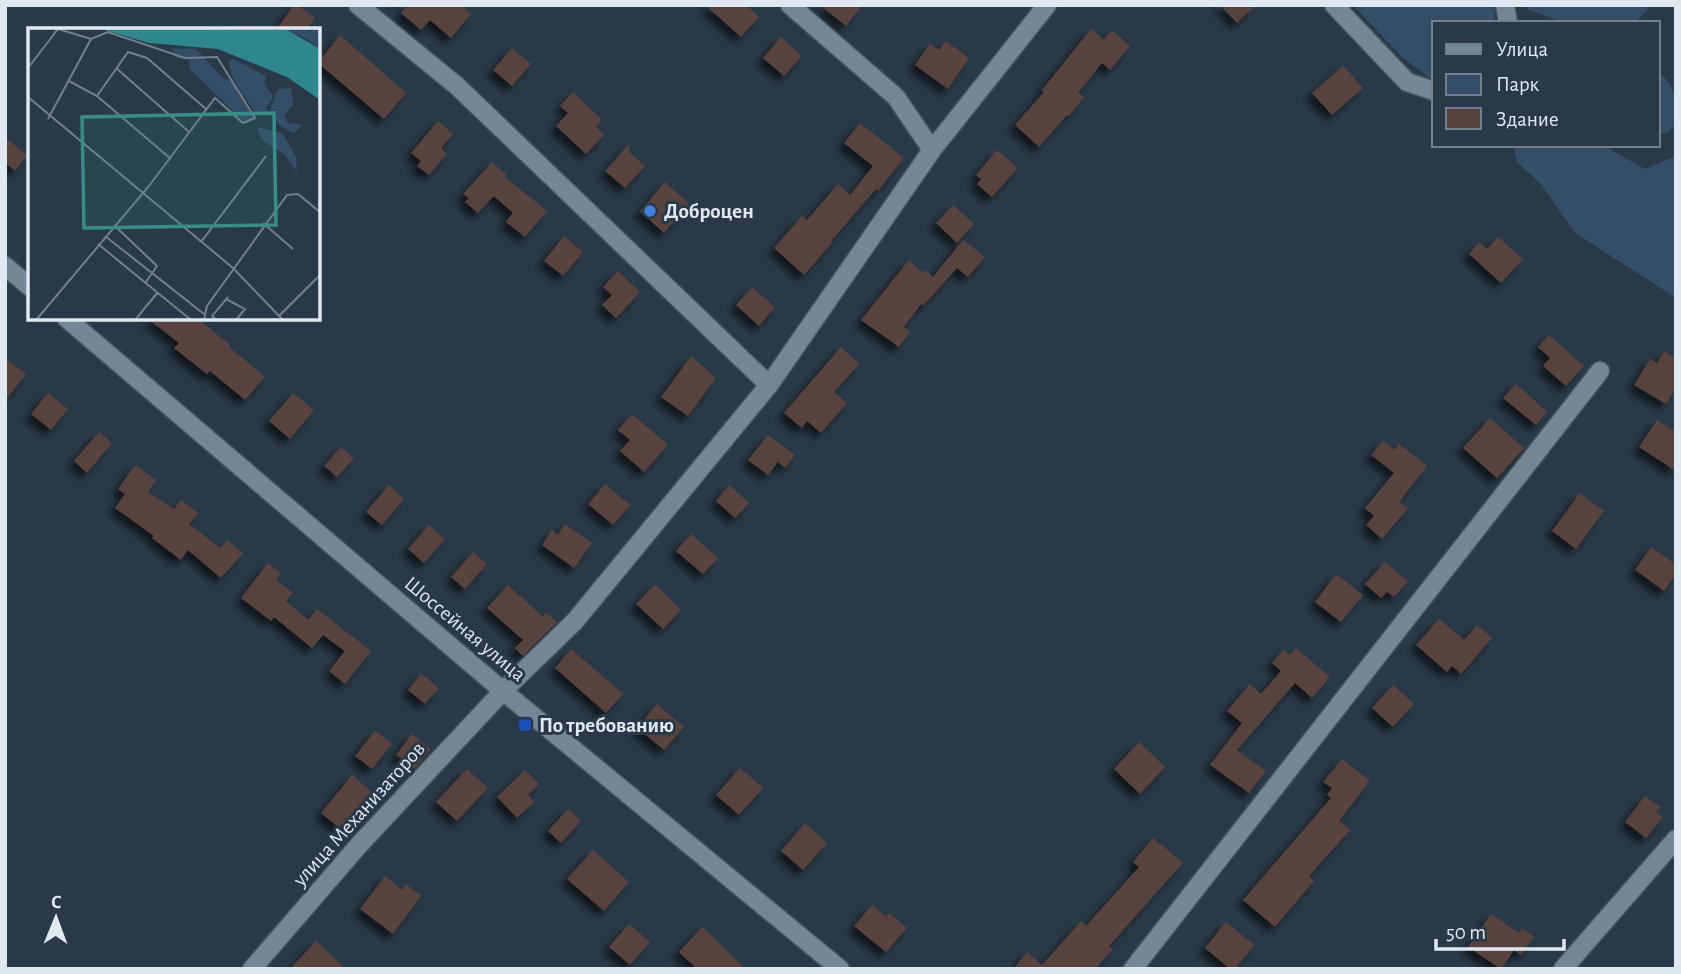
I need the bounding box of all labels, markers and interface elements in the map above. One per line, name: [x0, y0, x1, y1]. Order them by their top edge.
legend: [1432, 21, 1660, 147]
inset map: [28, 28, 320, 320]
text: Улица: [1496, 39, 1549, 60]
text: Парк: [1496, 74, 1540, 95]
text: Здание: [1496, 109, 1559, 130]
place label: Доброцен: [664, 201, 754, 222]
marker: Доброцен: [642, 203, 658, 219]
street label: Шоссейная улица: [401, 573, 530, 686]
place label: По требованию: [539, 715, 674, 736]
marker: По требованию: [517, 717, 533, 733]
street label: улица Механизаторов: [288, 738, 429, 891]
north arrow: [21, 883, 91, 953]
text: С: [51, 893, 62, 912]
scale bar: [1436, 908, 1564, 952]
text: 50 m: [1446, 922, 1486, 943]

